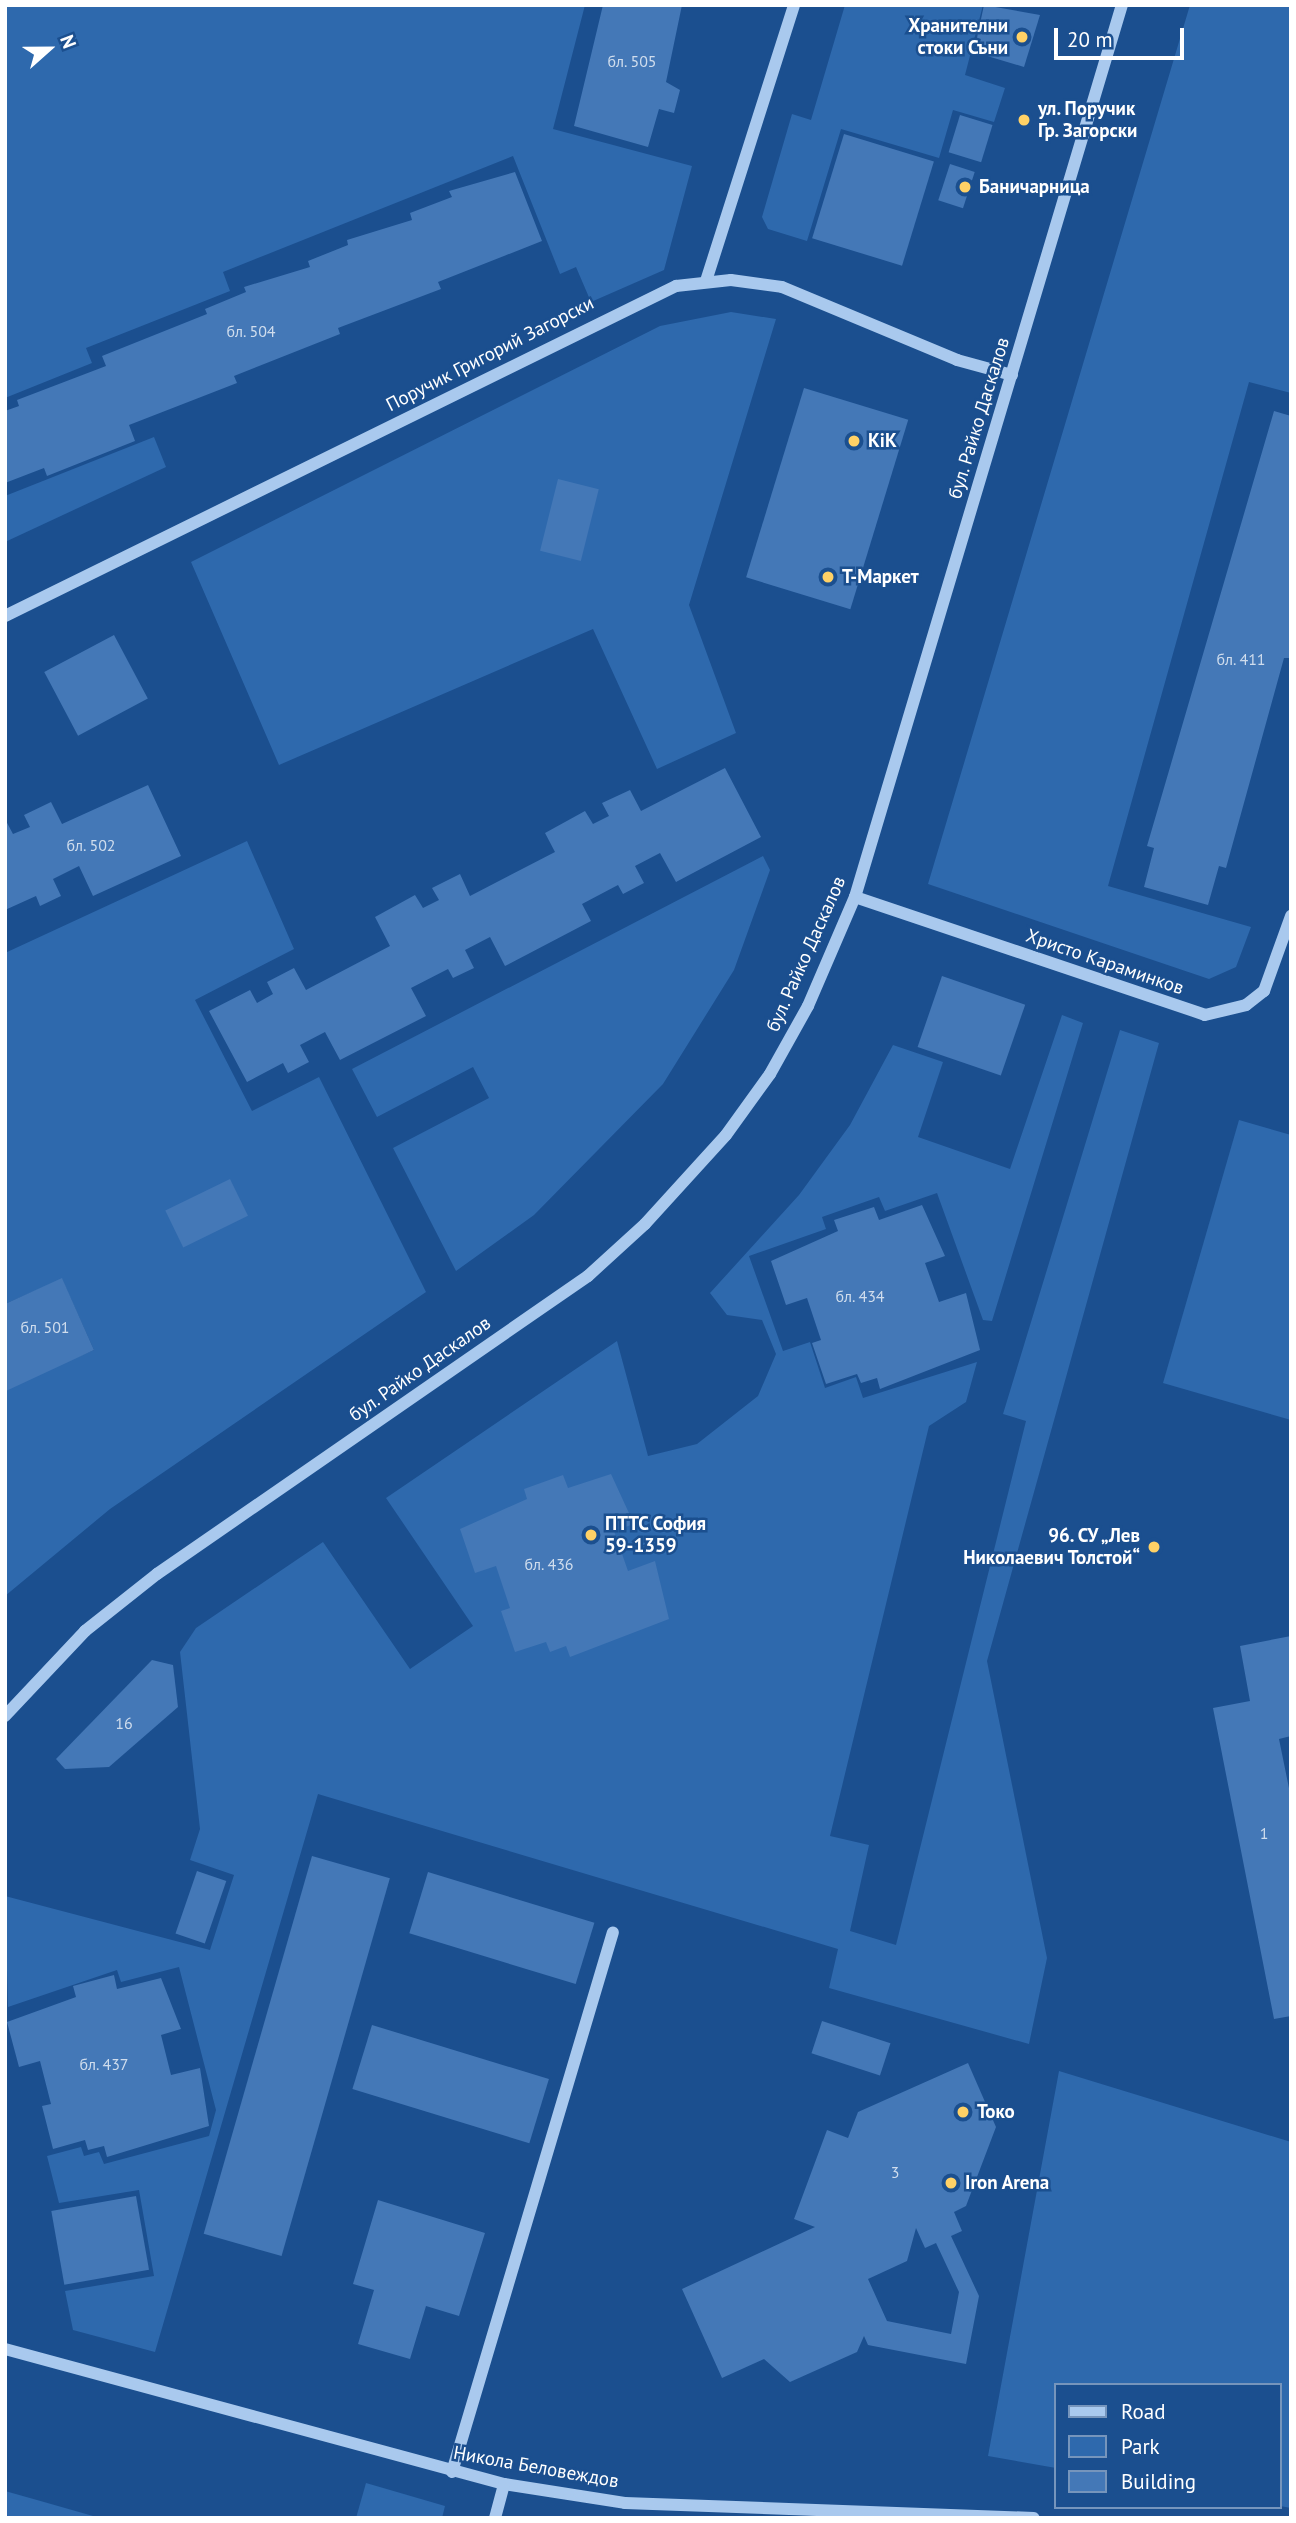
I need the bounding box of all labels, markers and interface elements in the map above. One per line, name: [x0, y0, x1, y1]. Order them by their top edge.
north arrow: [14, 14, 84, 84]
scale bar: [1058, 14, 1188, 58]
place label: Хранителни стоки Съни: [908, 15, 1008, 59]
text: 20 m: [1067, 26, 1113, 53]
marker: Хранителни стоки Съни: [1014, 29, 1030, 45]
text: N: [55, 31, 82, 52]
house number: бл. 505: [607, 51, 657, 71]
place label: ул. Поручик Гр. Загорски: [1038, 98, 1139, 142]
marker: ул. Поручик Гр. Загорски: [1016, 112, 1032, 128]
place label: Баничарница: [979, 176, 1090, 198]
marker: Баничарница: [957, 179, 973, 195]
street label: Поручик Григорий Загорски: [382, 292, 598, 416]
house number: бл. 504: [226, 321, 276, 341]
street label: бул. Райко Даскалов: [943, 334, 1015, 502]
place label: KiK: [868, 430, 897, 452]
marker: KiK: [846, 433, 862, 449]
place label: Т-Маркет: [842, 566, 919, 588]
marker: Т-Маркет: [820, 569, 836, 585]
house number: бл. 411: [1216, 649, 1266, 669]
house number: бл. 502: [66, 835, 116, 855]
street label: бул. Райко Даскалов: [761, 872, 851, 1036]
street label: Христо Караминков: [1023, 924, 1187, 1000]
house number: бл. 434: [835, 1286, 885, 1306]
street label: бул. Райко Даскалов: [344, 1311, 496, 1427]
house number: бл. 501: [20, 1317, 70, 1337]
place label: ПТТС София 59-1359: [605, 1513, 707, 1557]
place label: 96. СУ „Лев Николаевич Толстой“: [962, 1525, 1140, 1569]
marker: ПТТС София 59-1359: [583, 1527, 599, 1543]
marker: 96. СУ „Лев Николаевич Толстой“: [1146, 1539, 1162, 1555]
house number: бл. 436: [524, 1554, 574, 1574]
house number: 16: [115, 1713, 133, 1733]
house number: 1: [1260, 1823, 1268, 1843]
house number: бл. 437: [79, 2054, 129, 2074]
place label: Токо: [977, 2101, 1015, 2123]
marker: Токо: [955, 2104, 971, 2120]
house number: 3: [891, 2162, 899, 2182]
place label: Iron Arena: [965, 2172, 1050, 2194]
marker: Iron Arena: [943, 2175, 959, 2191]
legend: [1054, 2383, 1282, 2509]
text: Road: [1121, 2398, 1165, 2425]
text: Park: [1121, 2433, 1160, 2460]
street label: Никола Беловеждов: [451, 2441, 621, 2493]
text: Building: [1121, 2468, 1196, 2495]

